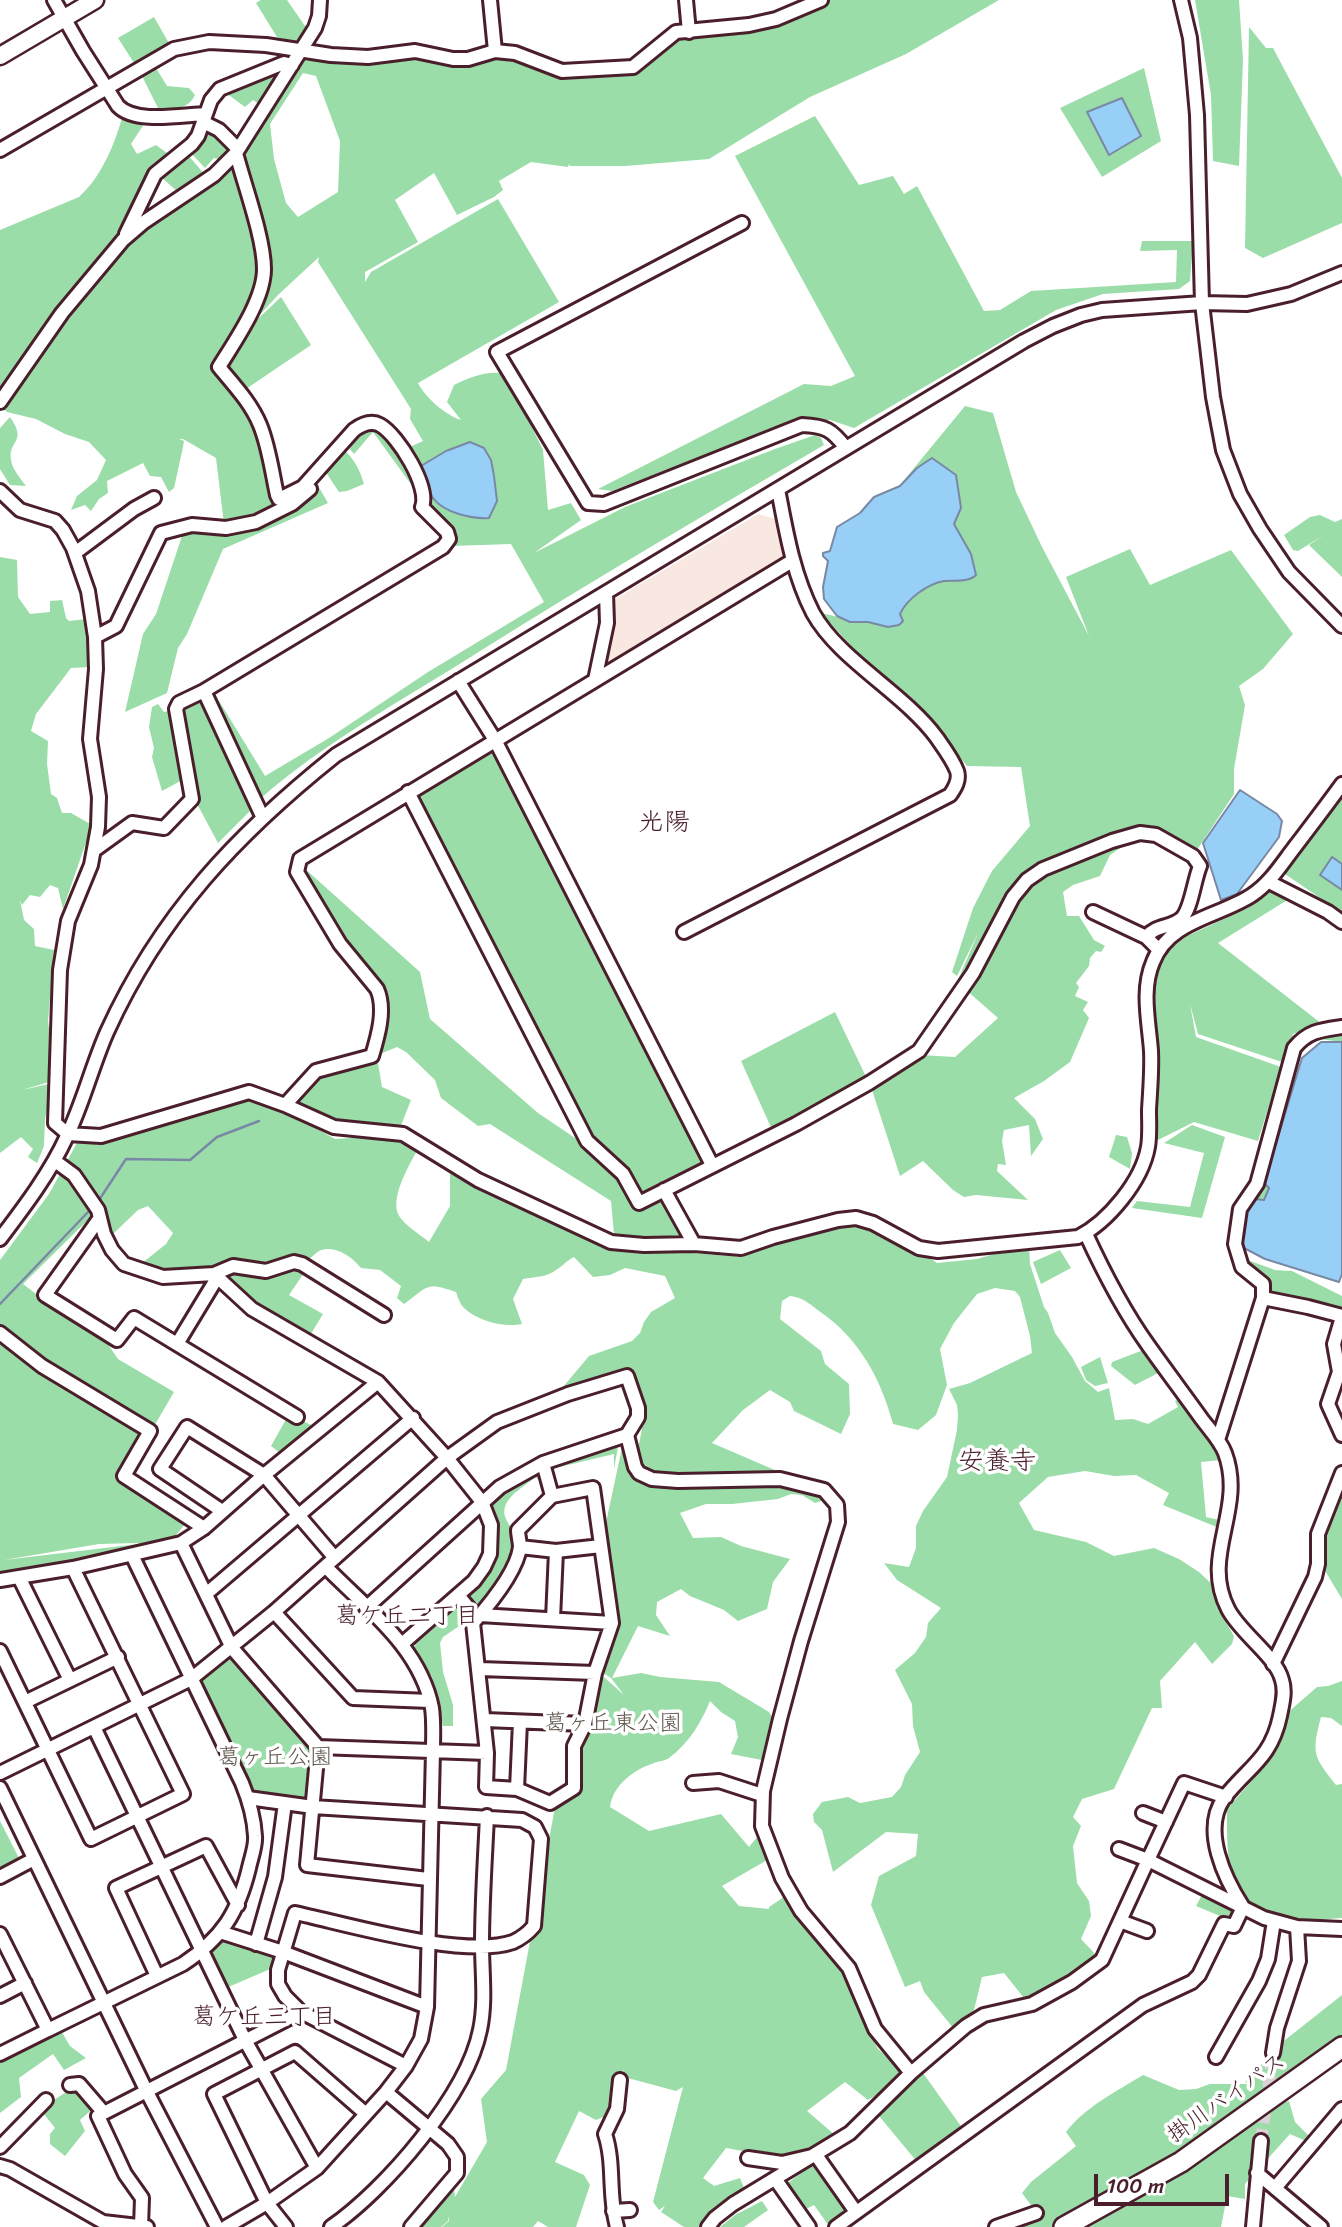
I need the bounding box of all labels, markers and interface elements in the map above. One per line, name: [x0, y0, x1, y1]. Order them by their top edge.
district label: 光陽: [638, 807, 690, 839]
district label: 安養寺: [958, 1446, 1036, 1478]
district label: 葛ケ丘二丁目: [335, 1603, 479, 1631]
park label: 葛ヶ丘東公園: [544, 1710, 682, 1738]
park label: 葛ヶ丘公園: [218, 1744, 332, 1772]
district label: 葛ケ丘三丁目: [192, 2004, 336, 2032]
street label: 掛川バイパス: [1163, 2048, 1291, 2150]
scale bar: [1097, 2160, 1232, 2204]
text: 100 m: [1107, 2167, 1164, 2205]

